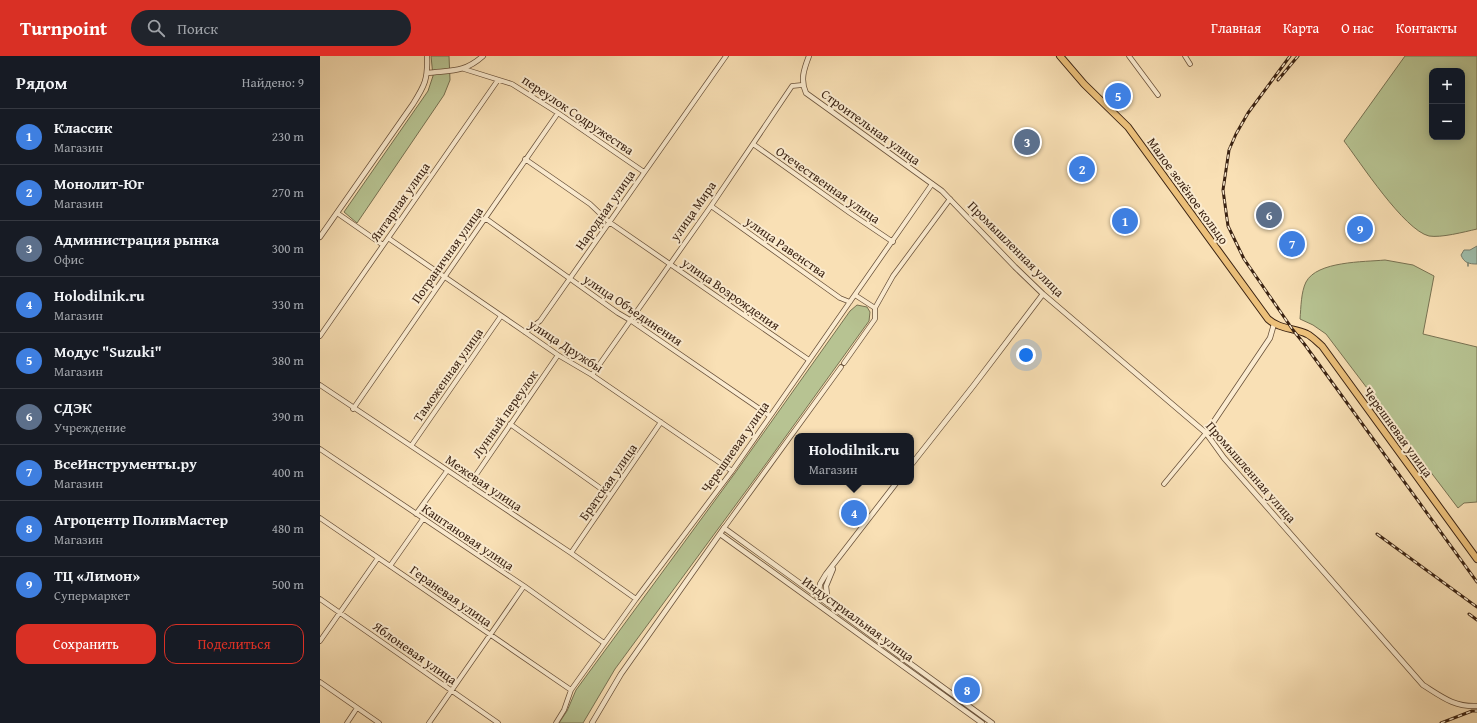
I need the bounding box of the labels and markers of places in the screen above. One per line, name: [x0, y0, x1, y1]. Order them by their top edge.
pin: 5: [1105, 81, 1131, 111]
pin: 3: [1014, 127, 1040, 157]
pin: 2: [1069, 154, 1095, 184]
pin: 6: [1256, 200, 1282, 230]
pin: 1: [1112, 206, 1138, 236]
pin: 9: [1347, 214, 1373, 244]
pin: 7: [1279, 229, 1305, 259]
pin: 4: [841, 498, 867, 528]
pin: 8: [954, 675, 980, 705]

